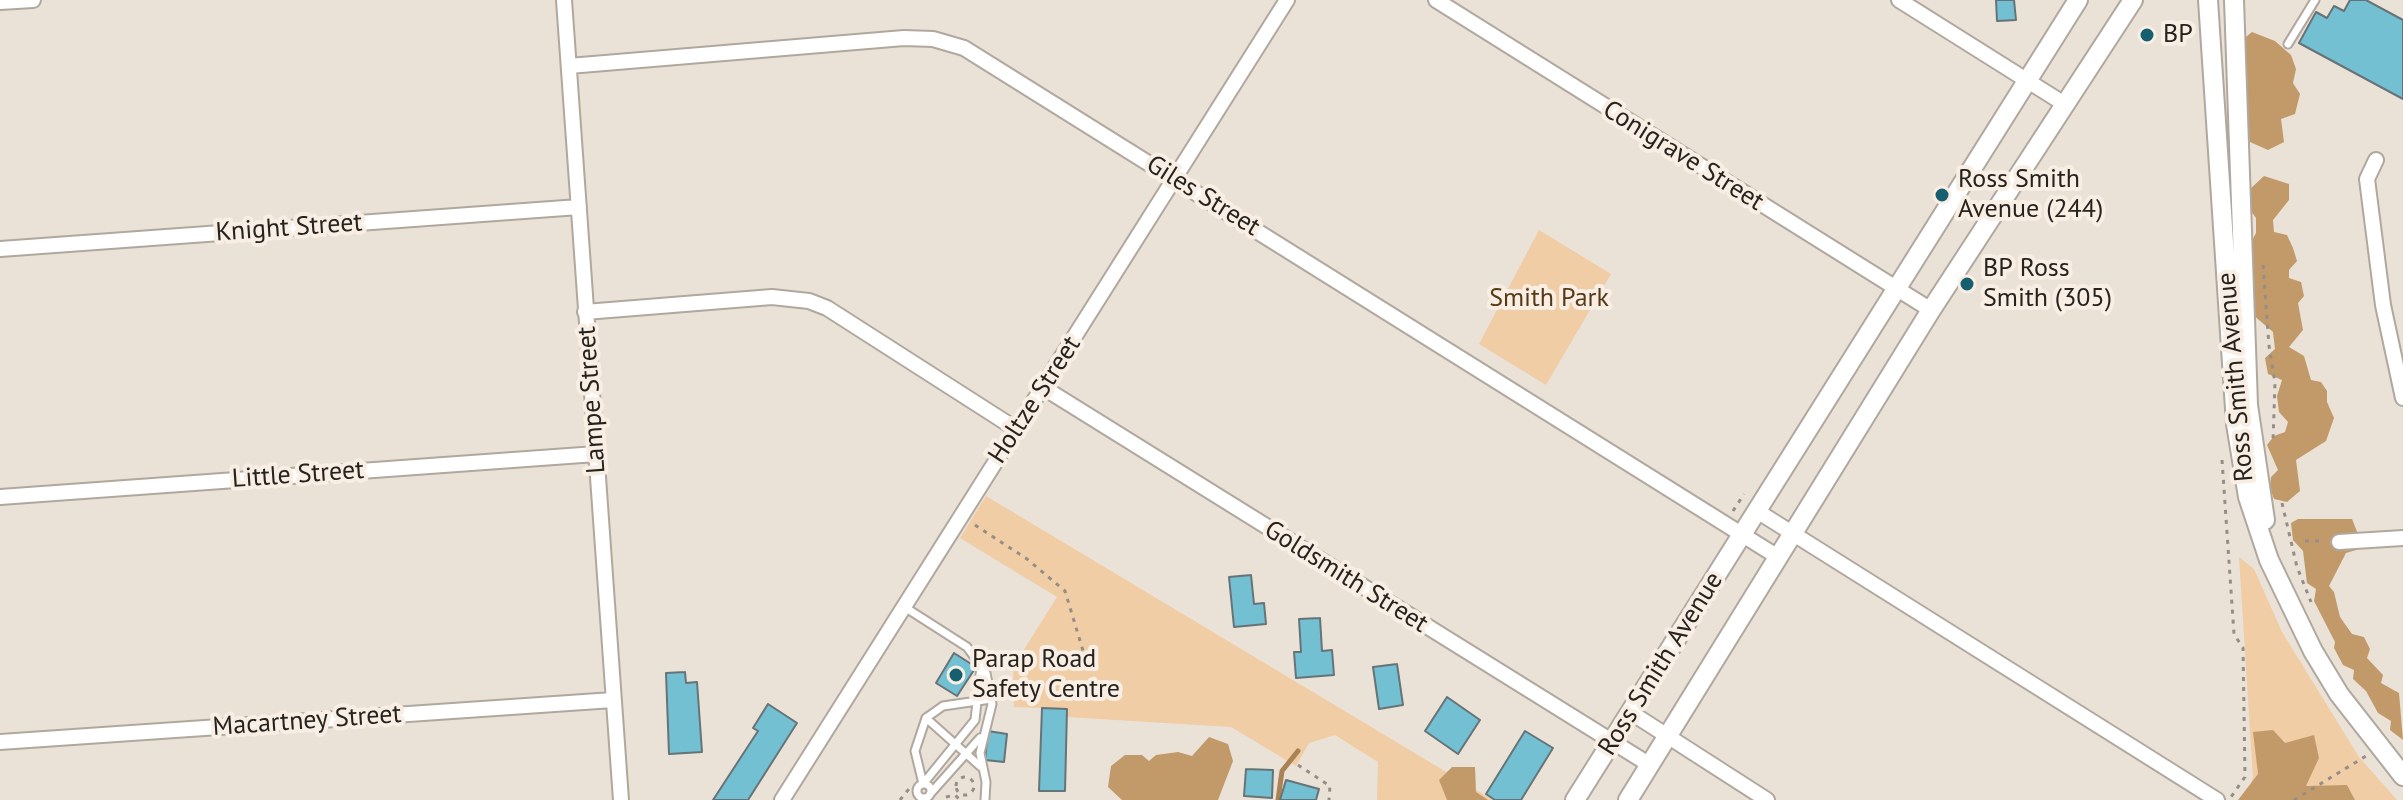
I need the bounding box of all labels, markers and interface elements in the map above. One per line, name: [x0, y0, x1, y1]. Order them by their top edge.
place label: BP: [2163, 19, 2193, 51]
marker: BP: [2138, 26, 2156, 44]
street label: Conigrave Street: [1597, 94, 1769, 218]
street label: Giles Street: [1140, 149, 1266, 243]
place label: Ross Smith Avenue (244): [1958, 164, 2103, 226]
marker: Ross Smith Avenue (244): [1933, 186, 1951, 204]
street label: Knight Street: [215, 207, 363, 249]
place label: BP Ross Smith (305): [1983, 253, 2112, 314]
street label: Ross Smith Avenue: [2211, 271, 2261, 483]
marker: BP Ross Smith (305): [1958, 275, 1976, 293]
park label: Smith Park: [1489, 283, 1609, 315]
street label: Lampe Street: [571, 325, 613, 475]
street label: Holtze Street: [982, 330, 1088, 470]
street label: Little Street: [231, 455, 365, 495]
street label: Goldsmith Street: [1259, 514, 1433, 640]
street label: Ross Smith Avenue: [1592, 567, 1730, 761]
place label: Parap Road Safety Centre: [972, 644, 1120, 706]
marker: Parap Road Safety Centre: [947, 666, 965, 684]
street label: Macartney Street: [212, 699, 402, 743]

